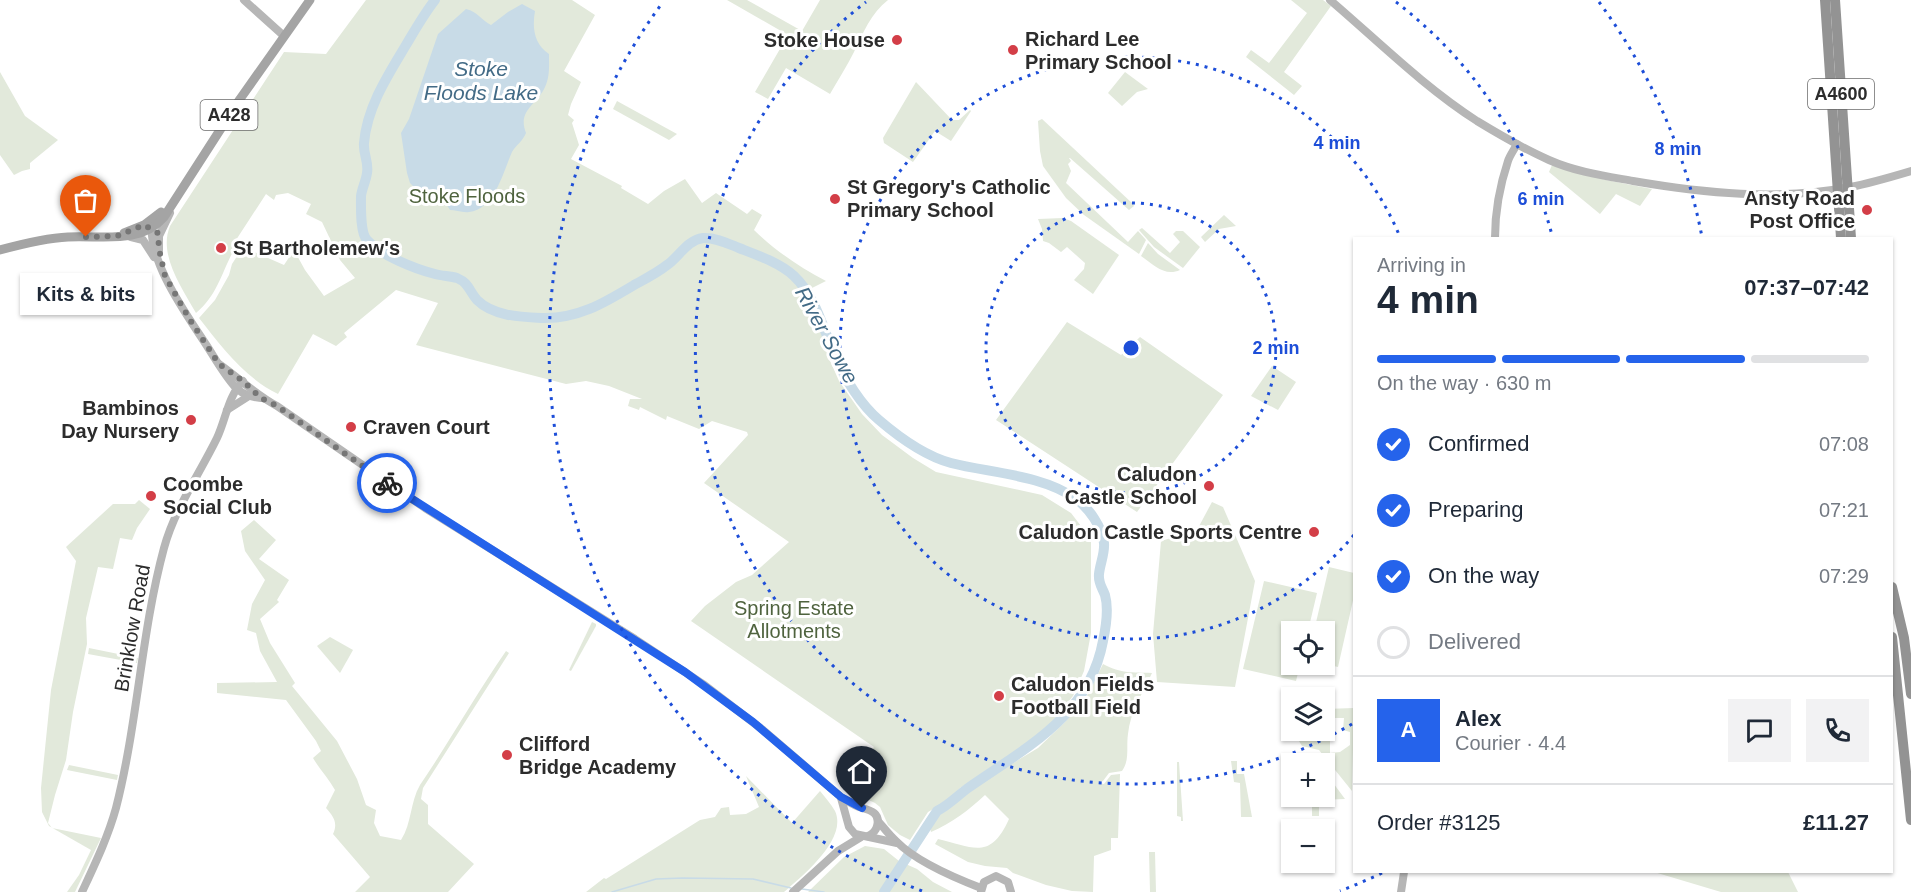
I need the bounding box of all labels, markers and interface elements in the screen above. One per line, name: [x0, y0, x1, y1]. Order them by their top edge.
place label: Richard Lee Primary School: [1025, 28, 1172, 73]
place label: Stoke House: [764, 29, 885, 51]
marker: Stoke House: [890, 33, 904, 47]
marker: Richard Lee Primary School: [1006, 43, 1020, 57]
water label: Stoke Floods Lake: [424, 57, 538, 104]
road number: A4600: [1808, 79, 1874, 109]
road number: A428: [200, 100, 258, 130]
text: 4 min: [1313, 133, 1361, 153]
text: 8 min: [1654, 139, 1702, 159]
pin: [60, 175, 111, 237]
place label: St Gregory's Catholic Primary School: [847, 176, 1051, 221]
icon: bag: [69, 184, 102, 217]
park label: Stoke Floods: [409, 185, 525, 207]
place label: Ansty Road Post Office: [1744, 187, 1855, 232]
text: 6 min: [1517, 189, 1565, 209]
marker: St Gregory's Catholic Primary School: [828, 192, 842, 206]
marker: Ansty Road Post Office: [1860, 203, 1874, 217]
place label: St Bartholemew's: [233, 237, 400, 259]
marker: St Bartholemew's: [214, 241, 228, 255]
text: Arriving in: [1377, 254, 1466, 276]
callout: Kits & bits: [20, 273, 152, 315]
text: 07:37–07:42: [1744, 275, 1869, 300]
text: 4 min: [1377, 278, 1479, 321]
water label: River Sowe: [791, 282, 863, 388]
text: Kits & bits: [37, 283, 135, 305]
centre of rings: [1121, 338, 1141, 358]
text: 2 min: [1252, 338, 1300, 358]
text: On the way · 630 m: [1377, 372, 1552, 394]
place label: Bambinos Day Nursery: [61, 397, 180, 442]
marker: Bambinos Day Nursery: [184, 413, 198, 427]
place label: Craven Court: [363, 416, 490, 438]
marker: Craven Court: [344, 420, 358, 434]
icon: check: [1377, 428, 1410, 461]
text: Confirmed: [1428, 431, 1529, 456]
text: 07:08: [1819, 433, 1869, 455]
courier: [357, 453, 417, 513]
place label: Caludon Castle School: [1065, 463, 1197, 508]
icon: bike: [371, 467, 404, 500]
place label: Coombe Social Club: [163, 473, 272, 518]
marker: Caludon Castle School: [1202, 479, 1216, 493]
marker: Coombe Social Club: [144, 489, 158, 503]
icon: check: [1377, 494, 1410, 527]
text: Preparing: [1428, 497, 1523, 522]
text: 07:21: [1819, 499, 1869, 521]
place label: Caludon Castle Sports Centre: [1019, 521, 1302, 543]
marker: Caludon Castle Sports Centre: [1307, 525, 1321, 539]
icon: check: [1377, 560, 1410, 593]
street label: Brinklow Road: [110, 563, 154, 693]
text: On the way: [1428, 563, 1539, 588]
text: 07:29: [1819, 565, 1869, 587]
park label: Spring Estate Allotments: [734, 597, 854, 642]
map controls: [1281, 621, 1335, 873]
button: locate: [1281, 621, 1335, 675]
text: Delivered: [1428, 629, 1521, 654]
place label: Caludon Fields Football Field: [1011, 673, 1154, 718]
button: layers: [1281, 687, 1335, 741]
marker: Caludon Fields Football Field: [992, 689, 1006, 703]
button: chat: [1728, 699, 1791, 762]
button: phone: [1806, 699, 1869, 762]
text: Alex: [1455, 706, 1501, 731]
text: A: [1401, 717, 1416, 742]
text: Courier · 4.4: [1455, 732, 1566, 754]
place label: Clifford Bridge Academy: [519, 733, 677, 778]
pin: [836, 746, 887, 808]
marker: Clifford Bridge Academy: [500, 748, 514, 762]
button: +: [1281, 753, 1335, 807]
icon: home: [845, 755, 878, 788]
text: Order #3125: [1377, 810, 1501, 835]
text: £11.27: [1803, 810, 1869, 835]
button: −: [1281, 819, 1335, 873]

